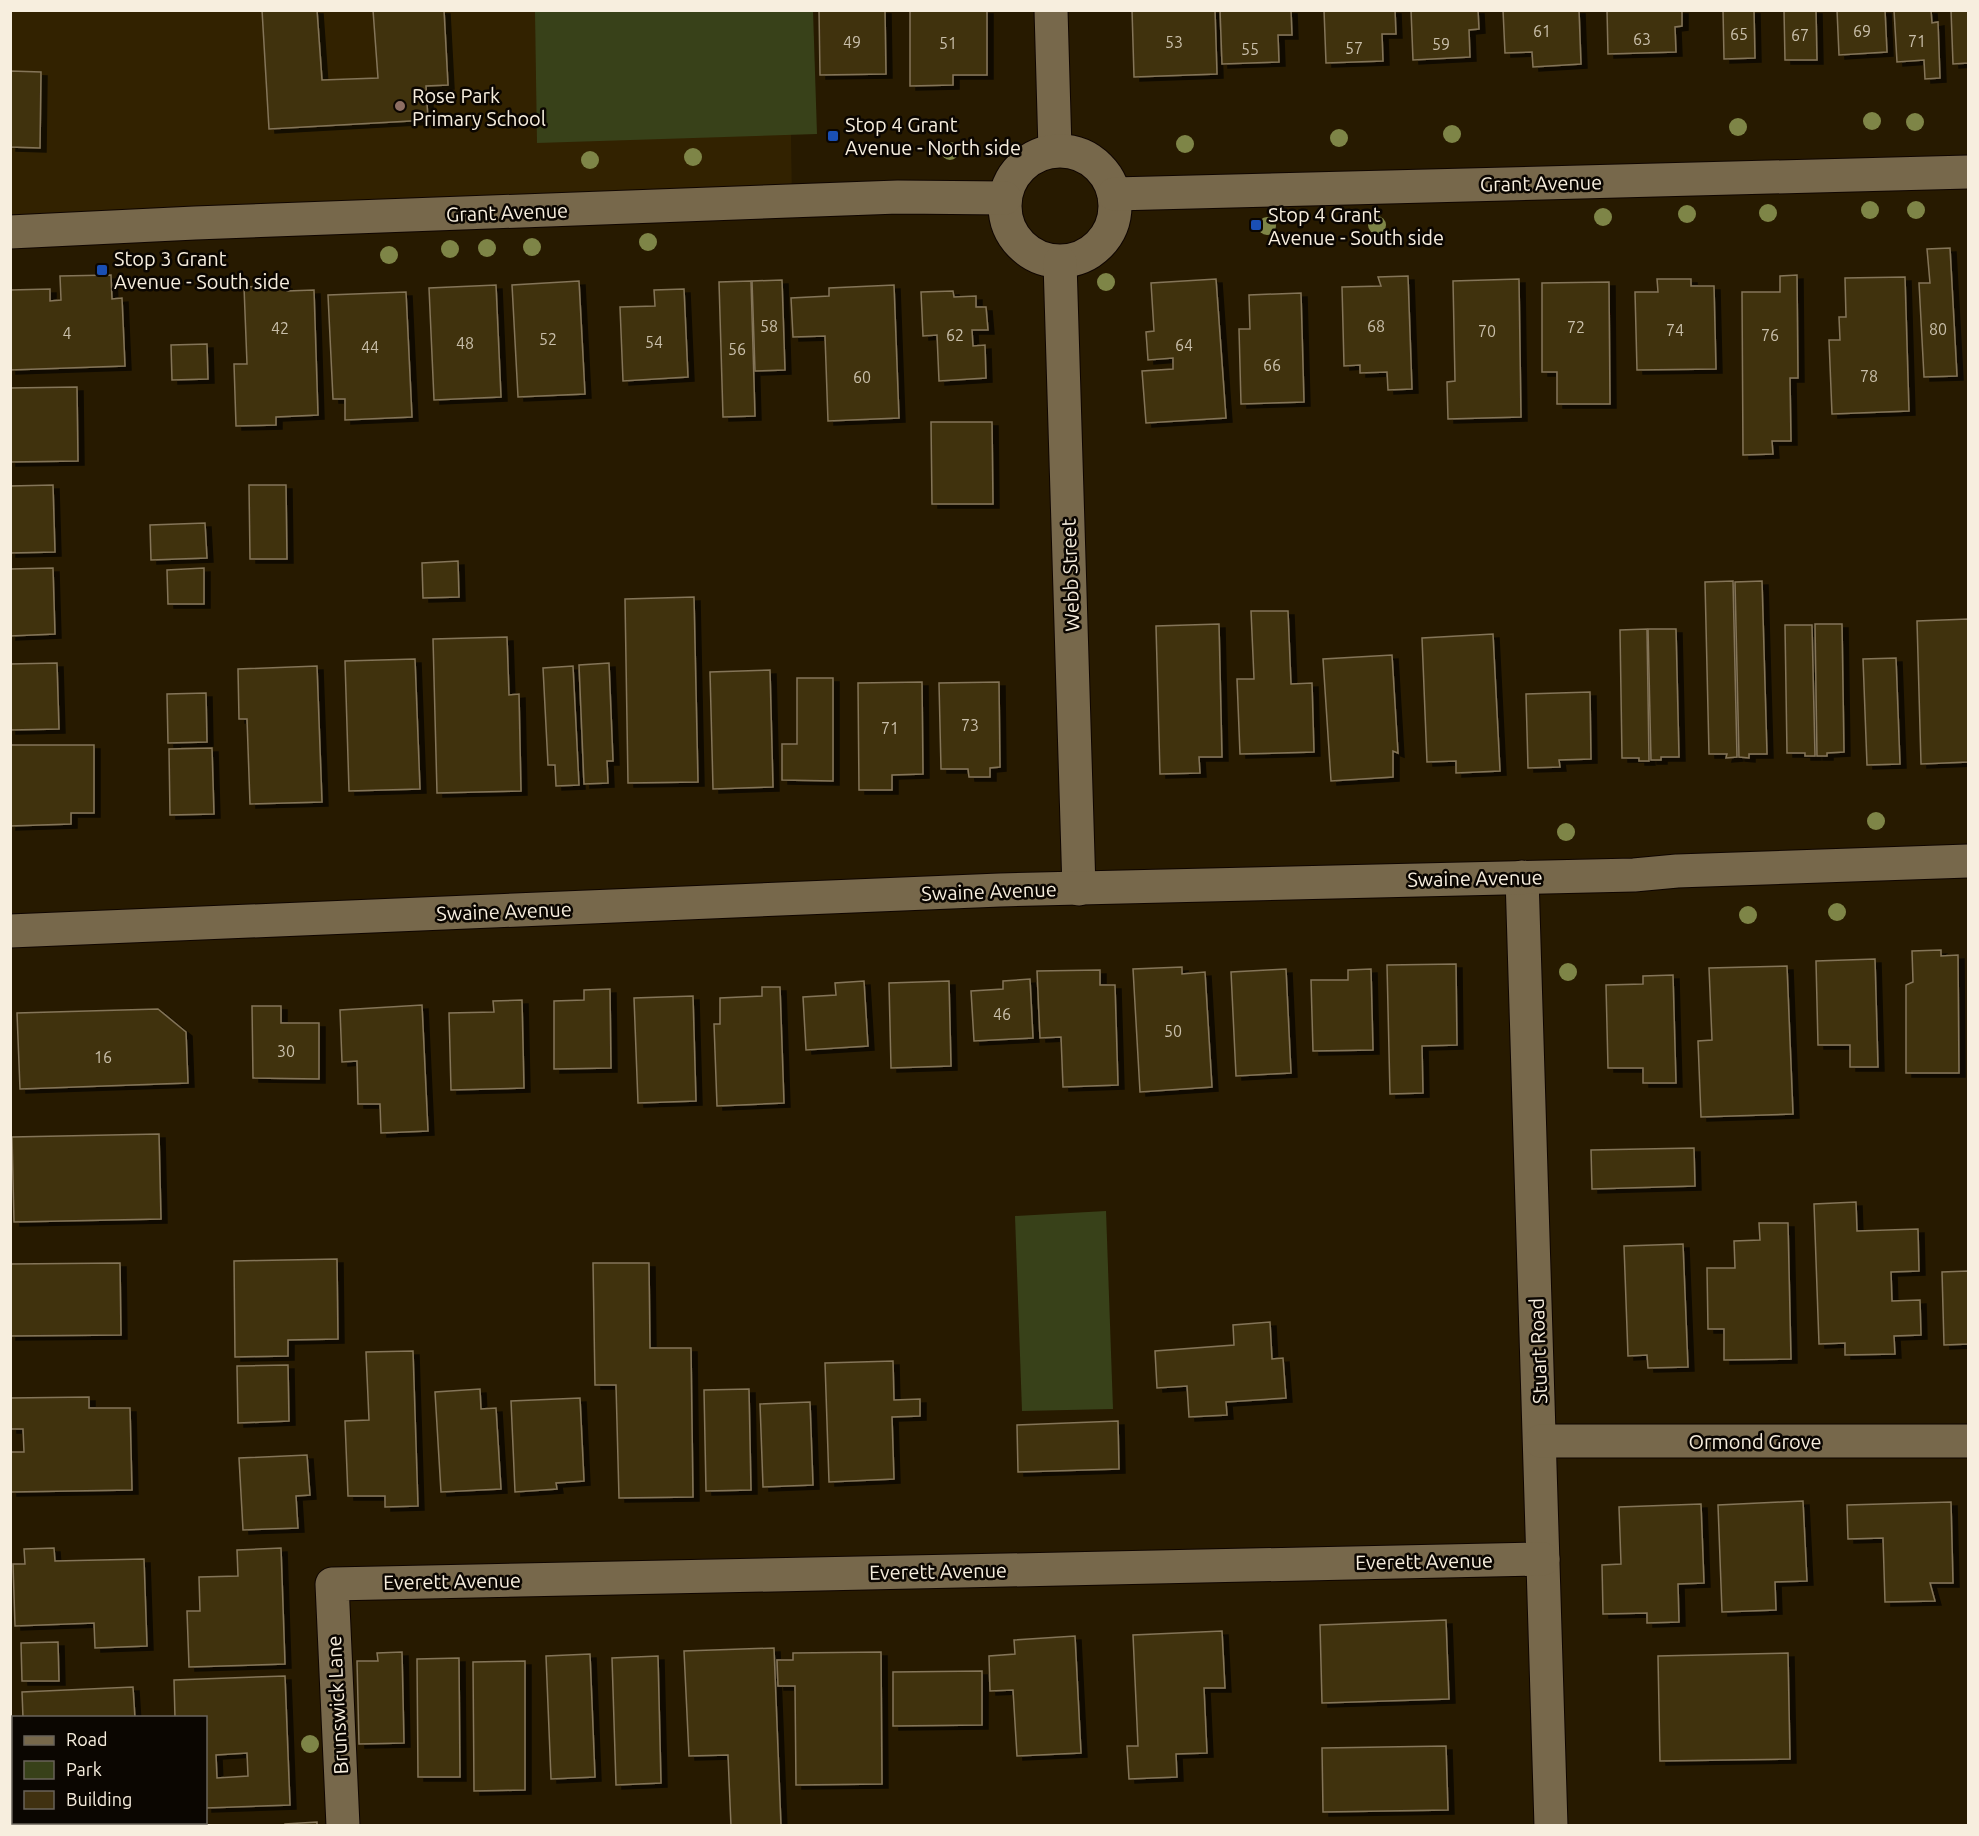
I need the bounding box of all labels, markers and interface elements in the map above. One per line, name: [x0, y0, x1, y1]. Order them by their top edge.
house number: 61: [1533, 22, 1551, 40]
house number: 69: [1853, 22, 1871, 40]
house number: 65: [1730, 25, 1748, 43]
house number: 67: [1791, 26, 1809, 44]
house number: 63: [1633, 30, 1651, 48]
house number: 71: [1908, 32, 1926, 50]
house number: 49: [843, 33, 861, 51]
house number: 53: [1165, 33, 1183, 51]
house number: 51: [939, 34, 957, 52]
house number: 59: [1432, 35, 1450, 53]
house number: 57: [1345, 39, 1363, 57]
house number: 55: [1241, 40, 1259, 58]
place label: Rose Park Primary School: [412, 84, 546, 130]
marker: Rose Park Primary School: [393, 99, 407, 113]
place label: Stop 4 Grant Avenue - North side: [845, 113, 1021, 159]
marker: Stop 4 Grant Avenue - North side: [826, 129, 840, 143]
street label: Grant Avenue: [1480, 170, 1602, 196]
street label: Grant Avenue: [445, 198, 569, 226]
place label: Stop 4 Grant Avenue - South side: [1268, 203, 1444, 249]
marker: Stop 4 Grant Avenue - South side: [1249, 218, 1263, 232]
place label: Stop 3 Grant Avenue - South side: [114, 247, 290, 293]
marker: Stop 3 Grant Avenue - South side: [95, 263, 109, 277]
house number: 58: [760, 317, 778, 335]
house number: 68: [1367, 317, 1385, 335]
house number: 72: [1567, 318, 1585, 336]
house number: 42: [271, 319, 289, 337]
house number: 80: [1929, 320, 1947, 338]
house number: 74: [1666, 321, 1684, 339]
house number: 70: [1478, 322, 1496, 340]
house number: 4: [62, 324, 72, 342]
house number: 62: [946, 326, 964, 344]
house number: 76: [1761, 326, 1779, 344]
house number: 52: [539, 330, 557, 348]
house number: 54: [645, 333, 663, 351]
house number: 48: [456, 334, 474, 352]
house number: 64: [1175, 336, 1193, 354]
house number: 44: [361, 338, 379, 356]
house number: 56: [728, 340, 746, 358]
house number: 66: [1263, 356, 1281, 374]
house number: 78: [1860, 367, 1878, 385]
house number: 60: [853, 368, 871, 386]
street label: Webb Street: [1057, 518, 1083, 632]
house number: 73: [961, 716, 979, 734]
house number: 71: [881, 719, 899, 737]
street label: Swaine Avenue: [1407, 865, 1543, 891]
street label: Swaine Avenue: [921, 877, 1057, 905]
street label: Swaine Avenue: [436, 897, 572, 925]
house number: 46: [993, 1005, 1011, 1023]
house number: 50: [1164, 1022, 1182, 1040]
house number: 30: [277, 1042, 295, 1060]
house number: 16: [94, 1048, 112, 1066]
street label: Stuart Road: [1525, 1298, 1551, 1404]
street label: Ormond Grove: [1689, 1430, 1822, 1453]
street label: Everett Avenue: [1355, 1548, 1493, 1574]
street label: Everett Avenue: [869, 1558, 1007, 1584]
street label: Everett Avenue: [383, 1568, 521, 1594]
street label: Brunswick Lane: [322, 1635, 352, 1775]
legend: [12, 1716, 207, 1824]
text: Road: [66, 1729, 108, 1749]
text: Park: [66, 1759, 102, 1779]
text: Building: [66, 1789, 132, 1809]

